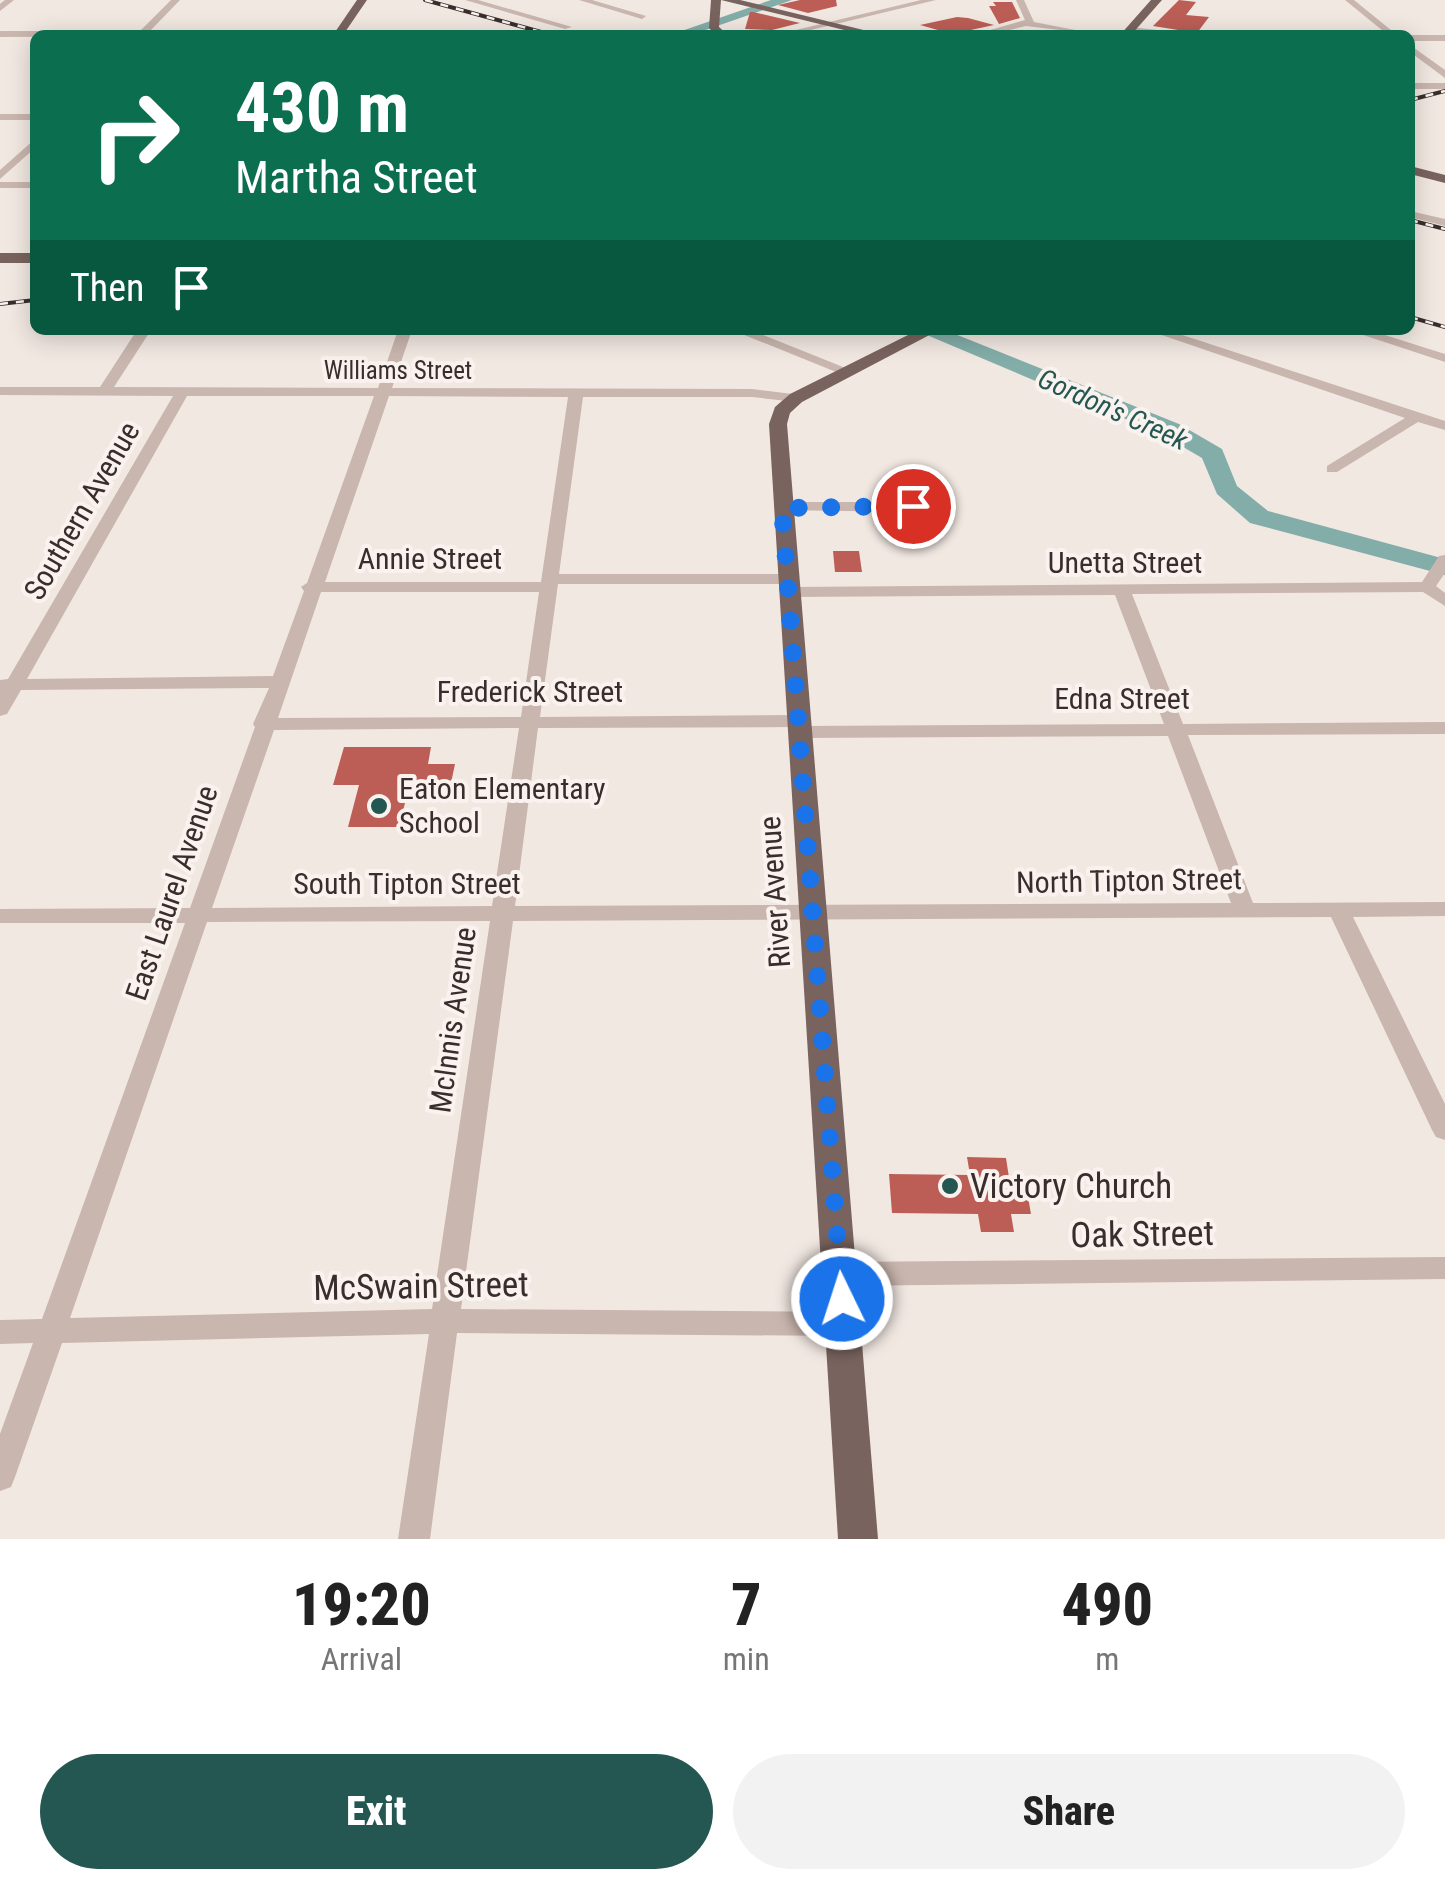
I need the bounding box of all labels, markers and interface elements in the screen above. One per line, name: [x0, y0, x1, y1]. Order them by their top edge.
text: 430 m: [235, 67, 409, 149]
icon: right: [70, 70, 200, 200]
text: Martha Street: [235, 151, 478, 204]
icon: arrive: [164, 260, 219, 315]
text: Then: [70, 266, 144, 310]
street label: Williams Street: [324, 356, 472, 385]
water label: Gordon's Creek: [1033, 362, 1193, 457]
street label: Southern Avenue: [17, 416, 147, 606]
pin: [871, 464, 956, 549]
icon: arrive: [886, 479, 941, 534]
street label: Annie Street: [358, 541, 502, 576]
street label: Unetta Street: [1048, 545, 1202, 580]
street label: Frederick Street: [437, 674, 623, 709]
street label: Edna Street: [1054, 681, 1190, 716]
place label: Eaton Elementary School: [399, 771, 606, 840]
street label: East Laurel Avenue: [118, 781, 225, 1005]
marker: Eaton Elementary School: [368, 795, 390, 817]
street label: River Avenue: [752, 815, 797, 969]
street label: North Tipton Street: [1016, 861, 1242, 900]
street label: South Tipton Street: [293, 866, 521, 901]
street label: McInnis Avenue: [422, 925, 483, 1115]
place label: Victory Church: [970, 1166, 1172, 1207]
marker: Victory Church: [939, 1175, 961, 1197]
street label: Oak Street: [1070, 1213, 1214, 1256]
position arrow: [790, 1247, 894, 1351]
street label: McSwain Street: [313, 1264, 529, 1309]
text: 19:20: [292, 1569, 431, 1640]
text: 7: [731, 1569, 761, 1640]
text: 490: [1062, 1569, 1153, 1640]
text: Arrival: [321, 1640, 402, 1678]
text: min: [723, 1640, 770, 1678]
text: m: [1095, 1640, 1119, 1678]
button: Exit: [40, 1754, 713, 1869]
button: Share: [733, 1754, 1405, 1869]

